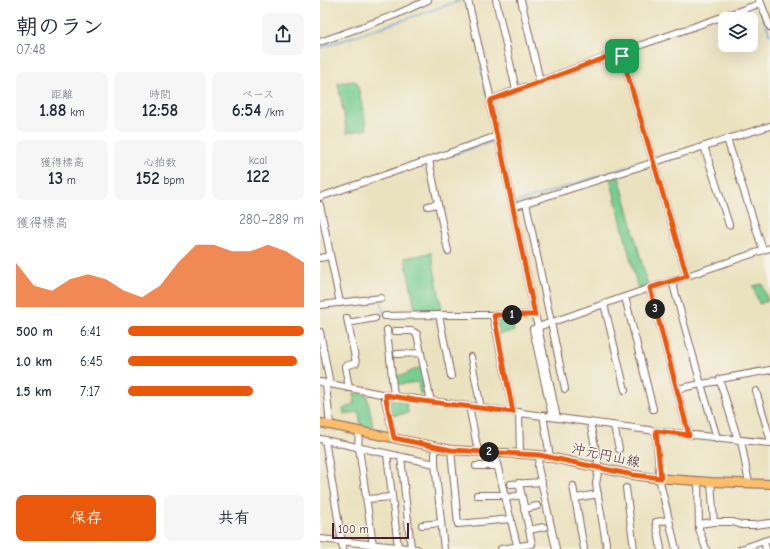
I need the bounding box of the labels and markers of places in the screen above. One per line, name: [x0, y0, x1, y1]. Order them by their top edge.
pin: [605, 39, 639, 73]
pin: 3: [645, 299, 665, 319]
pin: 1: [502, 305, 522, 325]
pin: 2: [479, 442, 499, 462]

